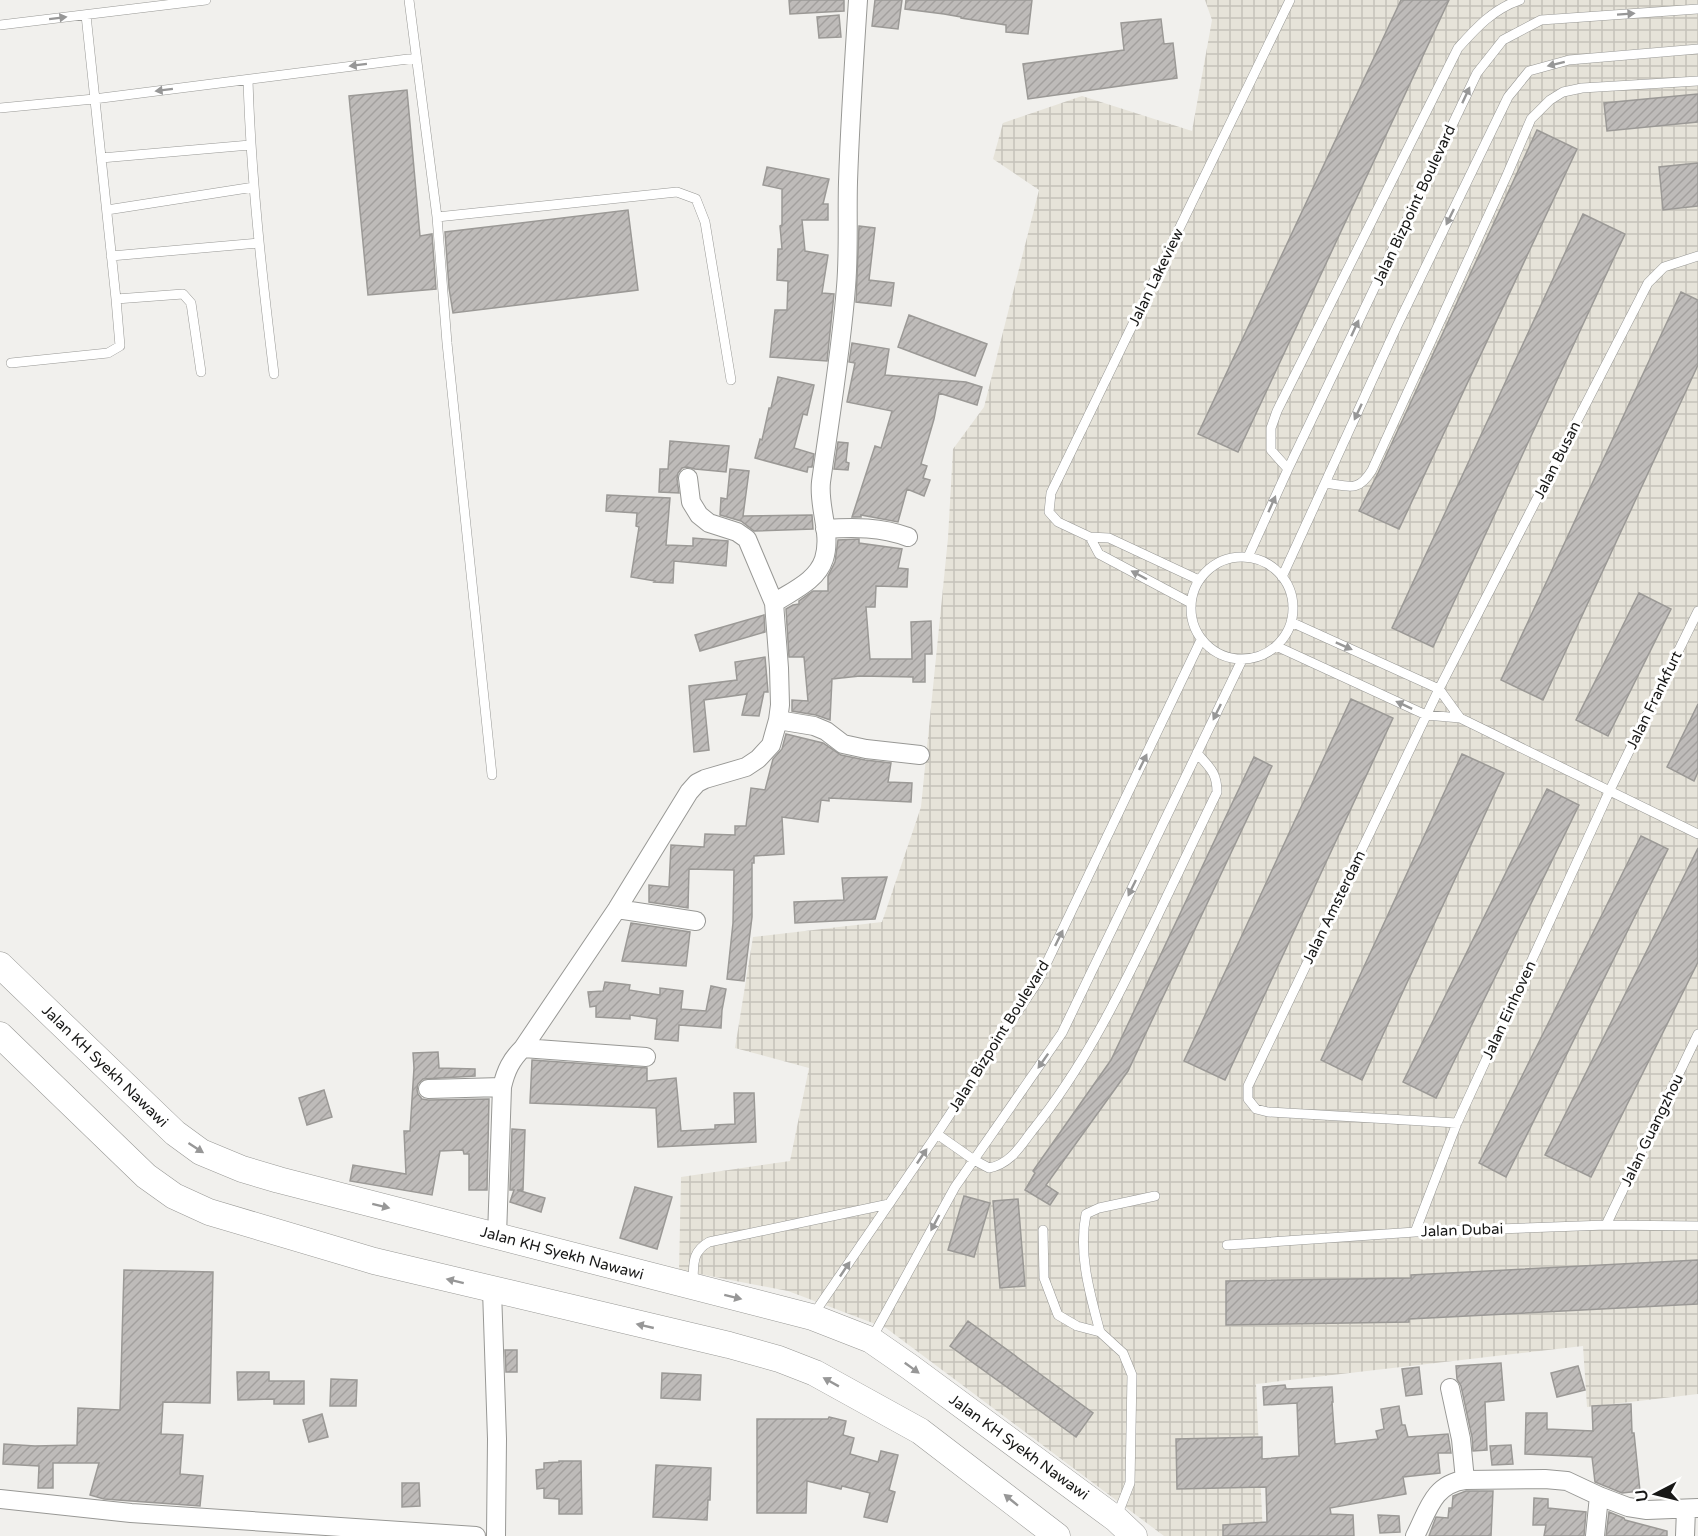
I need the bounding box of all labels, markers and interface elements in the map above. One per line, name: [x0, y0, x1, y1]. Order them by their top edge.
one-way arrow: [1617, 9, 1636, 19]
one-way arrow: [49, 13, 68, 23]
one-way arrow: [1547, 59, 1566, 69]
one-way arrow: [348, 61, 367, 70]
one-way arrow: [155, 85, 174, 95]
one-way arrow: [1462, 86, 1471, 103]
street label: Jalan Bizpoint Boulevard: [1369, 122, 1459, 288]
one-way arrow: [1445, 208, 1455, 225]
street label: Jalan Lakeview: [1125, 225, 1187, 329]
one-way arrow: [1351, 319, 1360, 336]
one-way arrow: [1353, 404, 1362, 421]
street label: Jalan Busan: [1530, 418, 1584, 502]
one-way arrow: [1268, 496, 1277, 513]
one-way arrow: [1130, 571, 1148, 581]
one-way arrow: [1335, 642, 1353, 652]
street label: Jalan Frankfurt: [1622, 648, 1686, 752]
one-way arrow: [1395, 701, 1412, 710]
one-way arrow: [1212, 704, 1221, 721]
one-way arrow: [1139, 753, 1148, 770]
street label: Jalan Amsterdam: [1299, 847, 1369, 967]
one-way arrow: [1127, 879, 1137, 897]
one-way arrow: [1054, 929, 1063, 946]
street label: Jalan Bizpoint Boulevard: [945, 957, 1053, 1115]
street label: Jalan Einhoven: [1478, 958, 1540, 1062]
street label: Jalan KH Syekh Nawawi: [38, 1001, 172, 1131]
one-way arrow: [1037, 1052, 1049, 1068]
street label: Jalan Guangzhou: [1617, 1071, 1687, 1189]
one-way arrow: [188, 1142, 204, 1153]
one-way arrow: [916, 1148, 927, 1164]
one-way arrow: [372, 1202, 390, 1212]
one-way arrow: [930, 1215, 940, 1232]
street label: Jalan Dubai: [1420, 1220, 1504, 1240]
street label: Jalan KH Syekh Nawawi: [478, 1223, 646, 1283]
one-way arrow: [839, 1261, 851, 1277]
one-way arrow: [446, 1276, 464, 1286]
one-way arrow: [724, 1293, 742, 1302]
one-way arrow: [636, 1320, 654, 1330]
one-way arrow: [903, 1362, 919, 1374]
one-way arrow: [822, 1377, 839, 1387]
street label: Jalan KH Syekh Nawawi: [946, 1390, 1092, 1504]
north arrow: [1626, 1464, 1686, 1524]
text: U: [1631, 1488, 1653, 1503]
one-way arrow: [1003, 1494, 1019, 1507]

